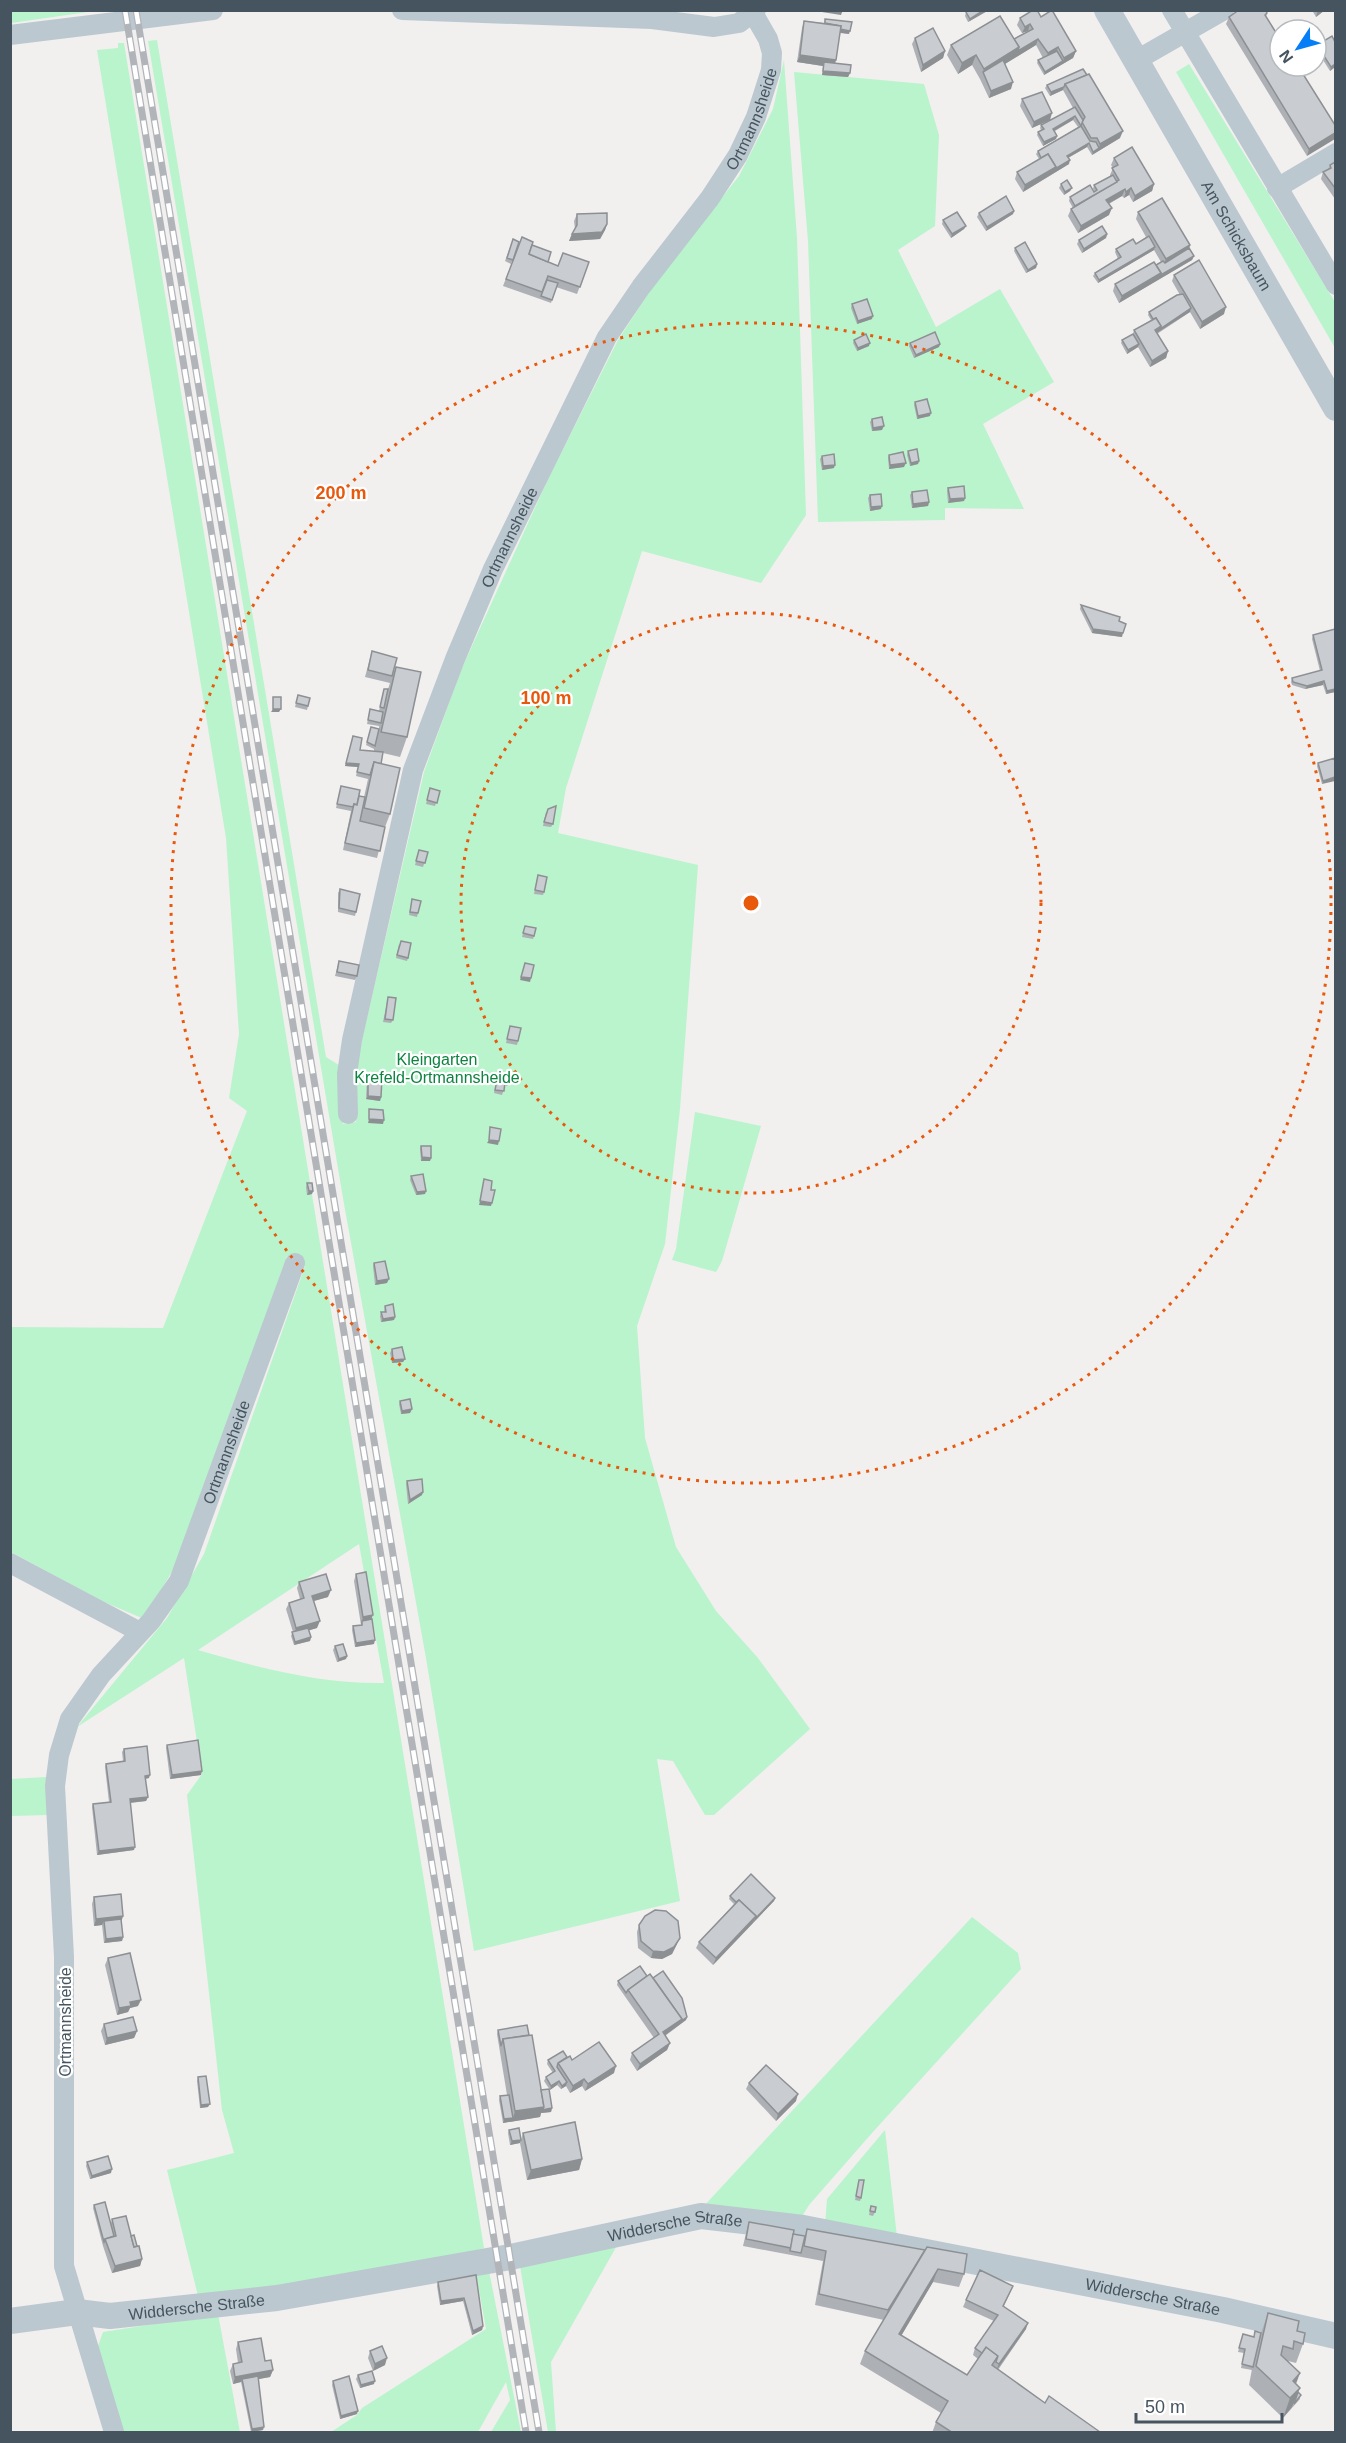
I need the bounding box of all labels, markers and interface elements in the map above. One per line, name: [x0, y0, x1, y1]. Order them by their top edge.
north arrow: [1268, 18, 1328, 78]
text: N: [1276, 47, 1297, 66]
street label: Ortmannsheide: [722, 66, 780, 173]
street label: Am Schicksbaum: [1198, 178, 1275, 293]
text: 200 m: [315, 483, 367, 503]
street label: Ortmannsheide: [478, 484, 540, 590]
text: 100 m: [520, 688, 572, 708]
centre of rings: [741, 893, 761, 913]
park label: Kleingarten Krefeld-Ortmannsheide: [354, 1051, 520, 1086]
street label: Ortmannsheide: [199, 1398, 253, 1506]
street label: Ortmannsheide: [57, 1967, 74, 2077]
street label: Widdersche Straße: [606, 2207, 744, 2244]
street label: Widdersche Straße: [1084, 2275, 1222, 2318]
street label: Widdersche Straße: [128, 2291, 266, 2322]
scale bar: [1136, 2386, 1282, 2424]
text: 50 m: [1145, 2397, 1185, 2417]

